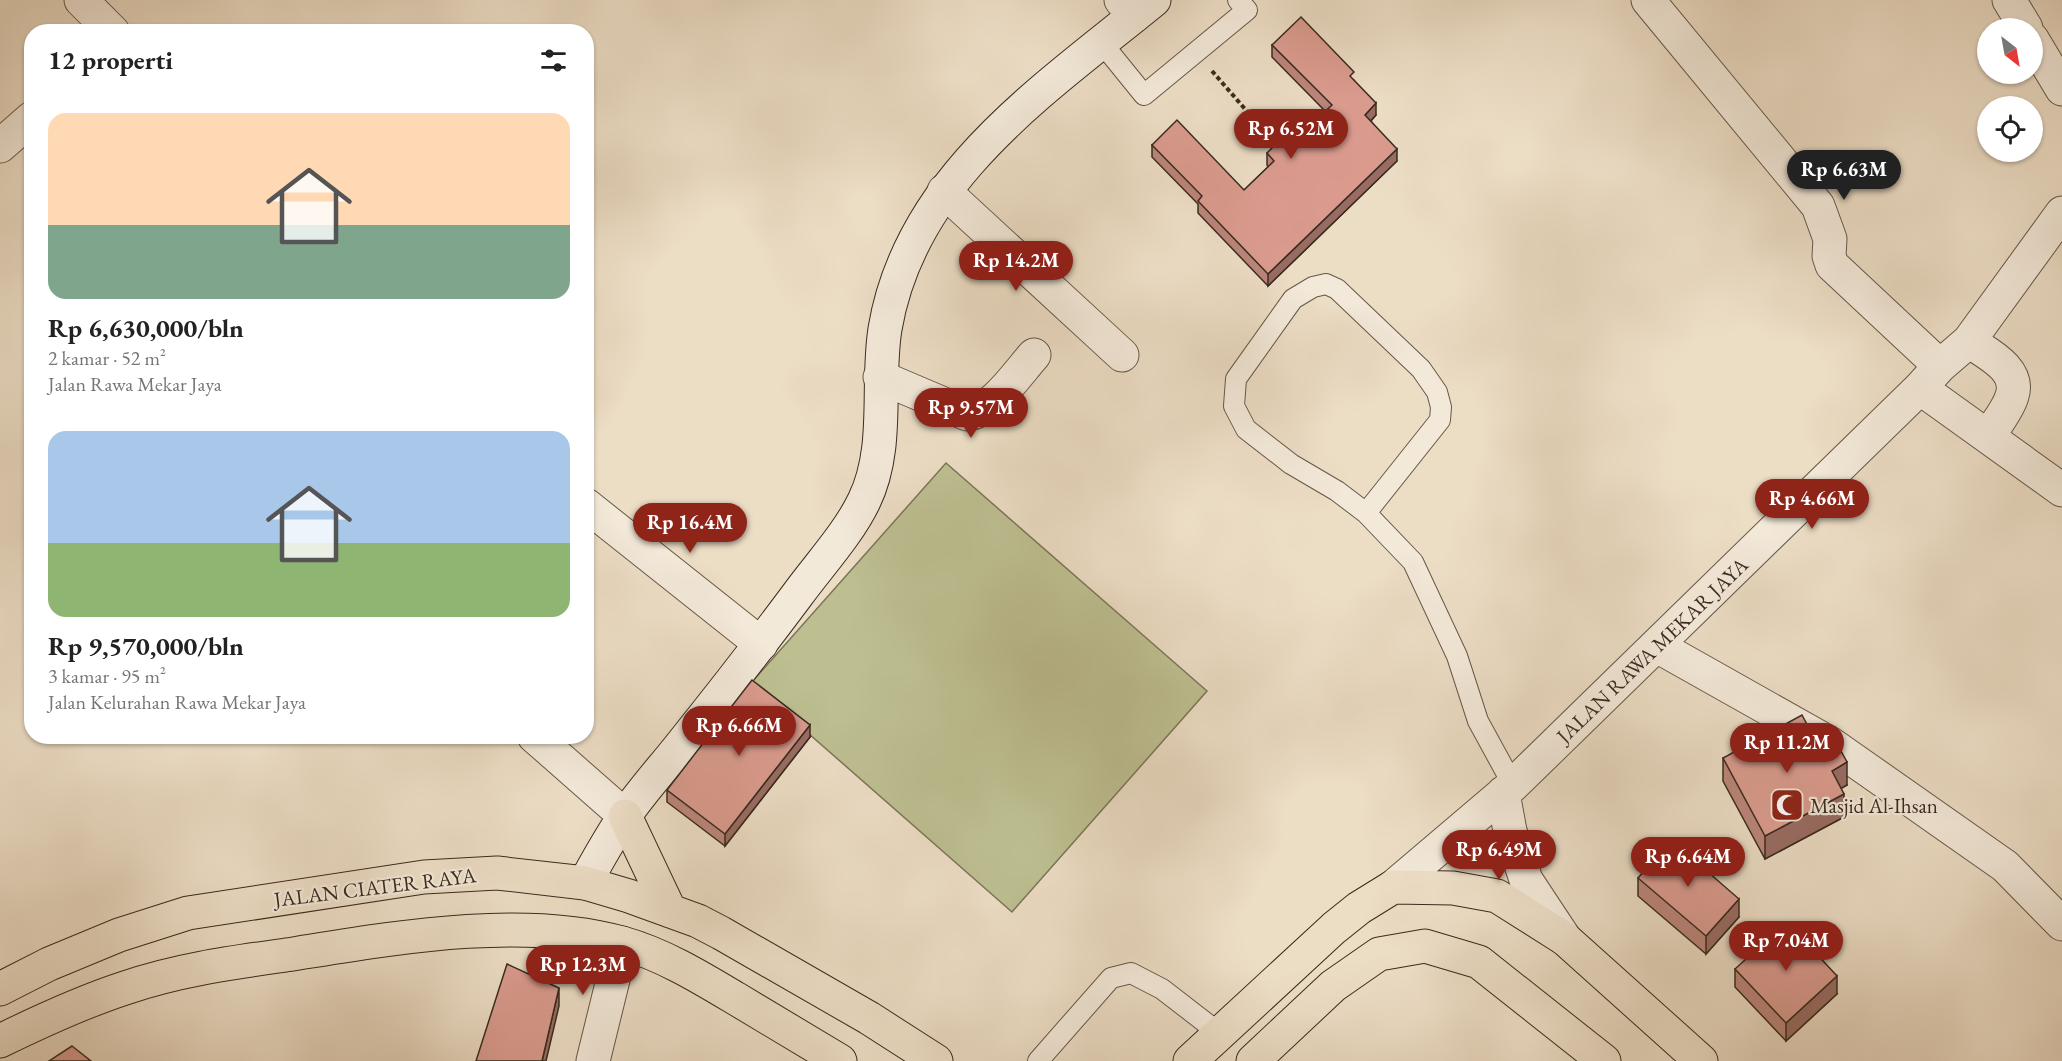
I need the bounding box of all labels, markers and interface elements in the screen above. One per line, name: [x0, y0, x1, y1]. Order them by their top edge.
north arrow: [1977, 18, 2043, 84]
map controls: [1977, 18, 2043, 162]
text: 12 properti: [48, 43, 173, 77]
icon: filters: [537, 44, 570, 77]
button: locate: [1977, 96, 2043, 162]
pin: Rp 6.52M: [1229, 109, 1353, 160]
text: Rp 6.52M: [1248, 115, 1334, 141]
pin: Rp 6.63M: [1782, 150, 1906, 201]
icon: home: [255, 152, 363, 260]
text: Rp 6.63M: [1801, 156, 1887, 182]
pin: Rp 14.2M: [954, 241, 1078, 292]
text: Rp 14.2M: [973, 247, 1059, 273]
text: Rp 6,630,000/bln: [48, 311, 244, 345]
text: 2 kamar · 52 m²: [48, 345, 166, 371]
text: Jalan Rawa Mekar Jaya: [48, 371, 222, 397]
pin: Rp 9.57M: [909, 388, 1033, 439]
text: Rp 9.57M: [928, 394, 1014, 420]
icon: home: [255, 470, 363, 578]
pin: Rp 4.66M: [1750, 479, 1874, 530]
text: Rp 4.66M: [1769, 485, 1855, 511]
pin: Rp 16.4M: [628, 503, 752, 554]
text: Rp 16.4M: [647, 509, 733, 535]
street label: JALAN RAWA MEKAR JAYA: [1549, 551, 1754, 750]
text: Rp 9,570,000/bln: [48, 629, 244, 663]
text: 3 kamar · 95 m²: [48, 663, 166, 689]
text: Jalan Kelurahan Rawa Mekar Jaya: [48, 689, 306, 715]
pin: Rp 6.66M: [677, 706, 801, 757]
text: Rp 6.66M: [696, 712, 782, 738]
pin: Rp 11.2M: [1725, 723, 1849, 774]
text: Rp 11.2M: [1744, 729, 1830, 755]
mosque icon: Masjid Al-Ihsan: [1769, 787, 1805, 823]
place label: Masjid Al-Ihsan: [1810, 792, 1938, 819]
pin: Rp 6.49M: [1437, 830, 1561, 881]
text: Rp 6.49M: [1456, 836, 1542, 862]
pin: Rp 6.64M: [1626, 837, 1750, 888]
text: Rp 6.64M: [1645, 843, 1731, 869]
street label: JALAN CIATER RAYA: [270, 861, 478, 913]
pin: Rp 7.04M: [1724, 921, 1848, 972]
text: Rp 7.04M: [1743, 927, 1829, 953]
pin: Rp 12.3M: [521, 945, 645, 996]
text: Rp 12.3M: [540, 951, 626, 977]

